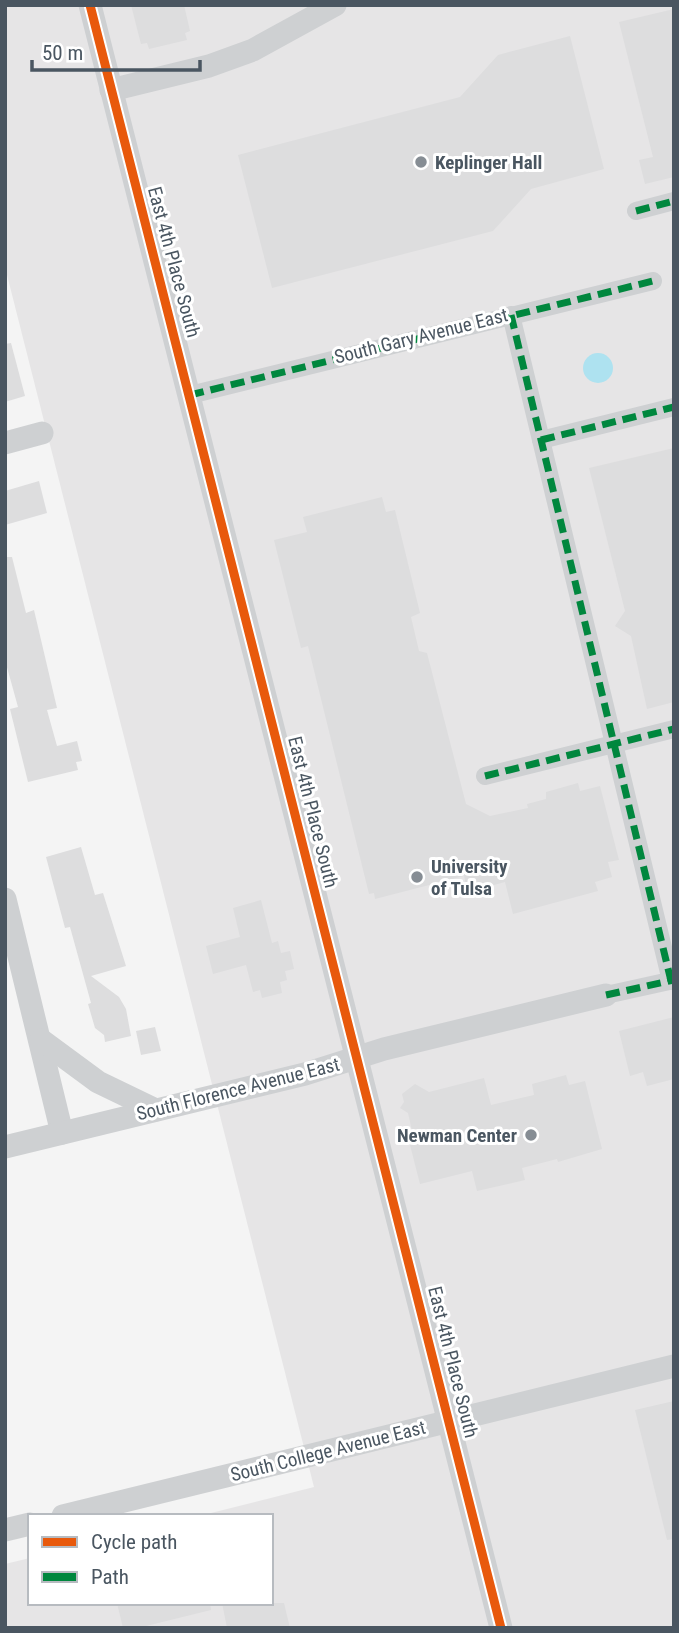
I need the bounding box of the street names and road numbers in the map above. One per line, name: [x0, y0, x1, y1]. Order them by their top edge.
street label: East 4th Place South: [143, 184, 205, 340]
street label: South Gary Avenue East: [332, 303, 510, 369]
street label: East 4th Place South: [283, 734, 343, 890]
street label: South Florence Avenue East: [134, 1053, 342, 1125]
street label: East 4th Place South: [423, 1284, 483, 1440]
street label: South College Avenue East: [228, 1416, 428, 1486]

